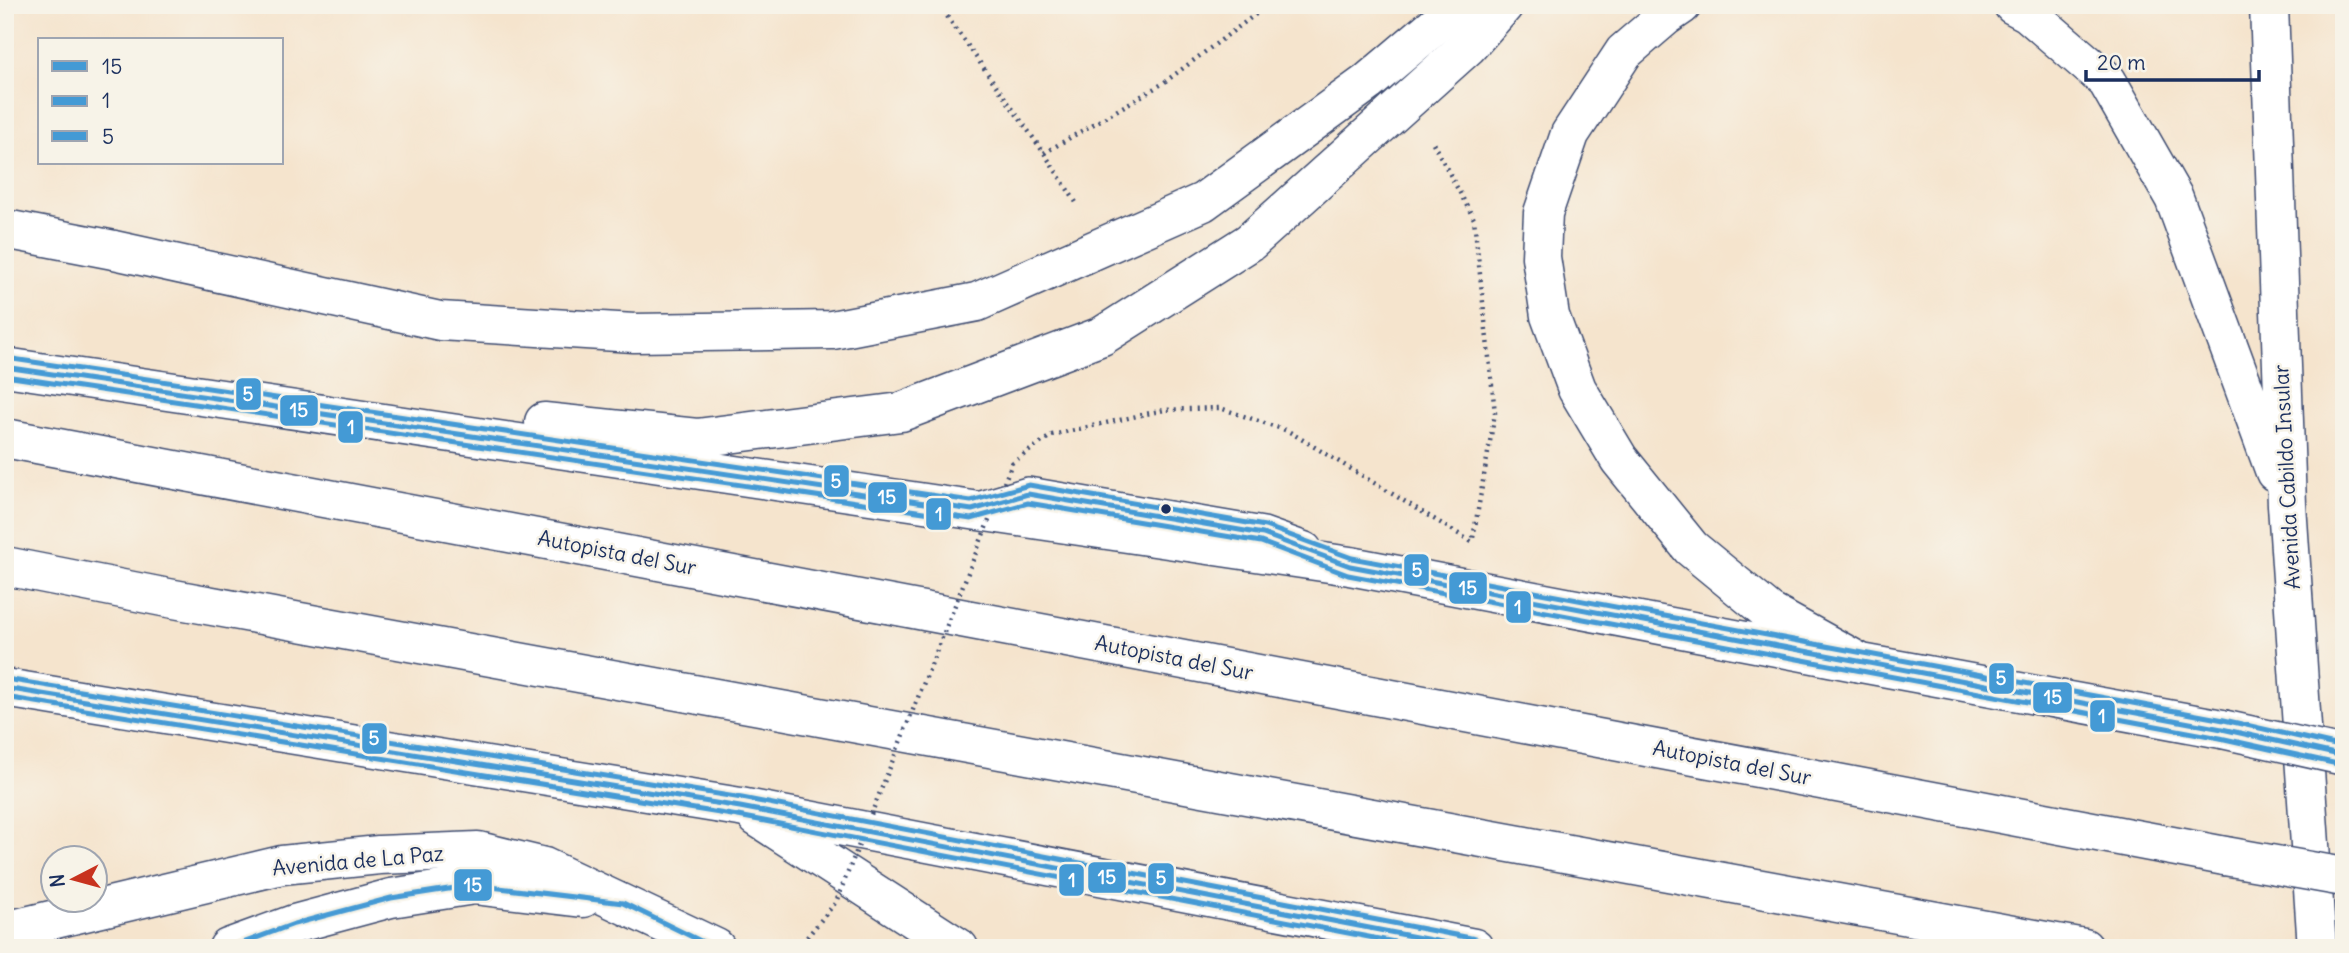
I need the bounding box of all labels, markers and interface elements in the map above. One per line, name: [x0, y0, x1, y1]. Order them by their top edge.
legend: [38, 38, 284, 164]
scale bar: [2086, 38, 2260, 82]
text: 20 m: [2097, 49, 2146, 76]
text: 15: [102, 53, 122, 80]
text: 1: [102, 87, 110, 114]
text: 5: [102, 123, 114, 150]
street label: Avenida Cabildo Insular: [2267, 363, 2306, 590]
line badge: 5: [235, 377, 262, 411]
text: 5: [243, 382, 254, 406]
line badge: 15: [279, 394, 319, 427]
text: 15: [290, 398, 308, 422]
line badge: 1: [337, 410, 364, 444]
text: 1: [347, 415, 355, 439]
line badge: 5: [823, 464, 850, 498]
text: 5: [831, 469, 842, 493]
line badge: 15: [867, 481, 908, 514]
text: 15: [878, 485, 896, 509]
line badge: 1: [925, 497, 952, 531]
text: 1: [935, 502, 943, 526]
unlabelled marker: [1159, 502, 1173, 516]
street label: Autopista del Sur: [536, 524, 699, 581]
line badge: 5: [1403, 553, 1430, 587]
text: 5: [1412, 558, 1423, 582]
line badge: 15: [1448, 571, 1488, 605]
text: 15: [1459, 576, 1477, 600]
line badge: 1: [1505, 590, 1532, 624]
text: 1: [1514, 595, 1522, 619]
street label: Autopista del Sur: [1093, 629, 1256, 686]
line badge: 5: [1988, 662, 2015, 695]
text: 5: [1996, 666, 2007, 690]
line badge: 15: [2032, 681, 2073, 714]
text: 15: [2044, 685, 2062, 709]
line badge: 1: [2089, 699, 2116, 733]
text: 1: [2098, 704, 2106, 728]
line badge: 5: [361, 722, 388, 755]
text: 5: [369, 726, 380, 750]
street label: Autopista del Sur: [1651, 734, 1814, 791]
street label: Avenida de La Paz: [271, 840, 445, 881]
north arrow: [38, 844, 108, 914]
line badge: 15: [1087, 861, 1127, 894]
line badge: 5: [1147, 862, 1175, 895]
line badge: 1: [1058, 863, 1085, 897]
text: 15: [1098, 865, 1116, 889]
text: 5: [1156, 866, 1167, 890]
line badge: 15: [453, 868, 493, 902]
text: 1: [1068, 868, 1076, 892]
text: N: [44, 873, 70, 889]
text: 15: [464, 873, 482, 897]

